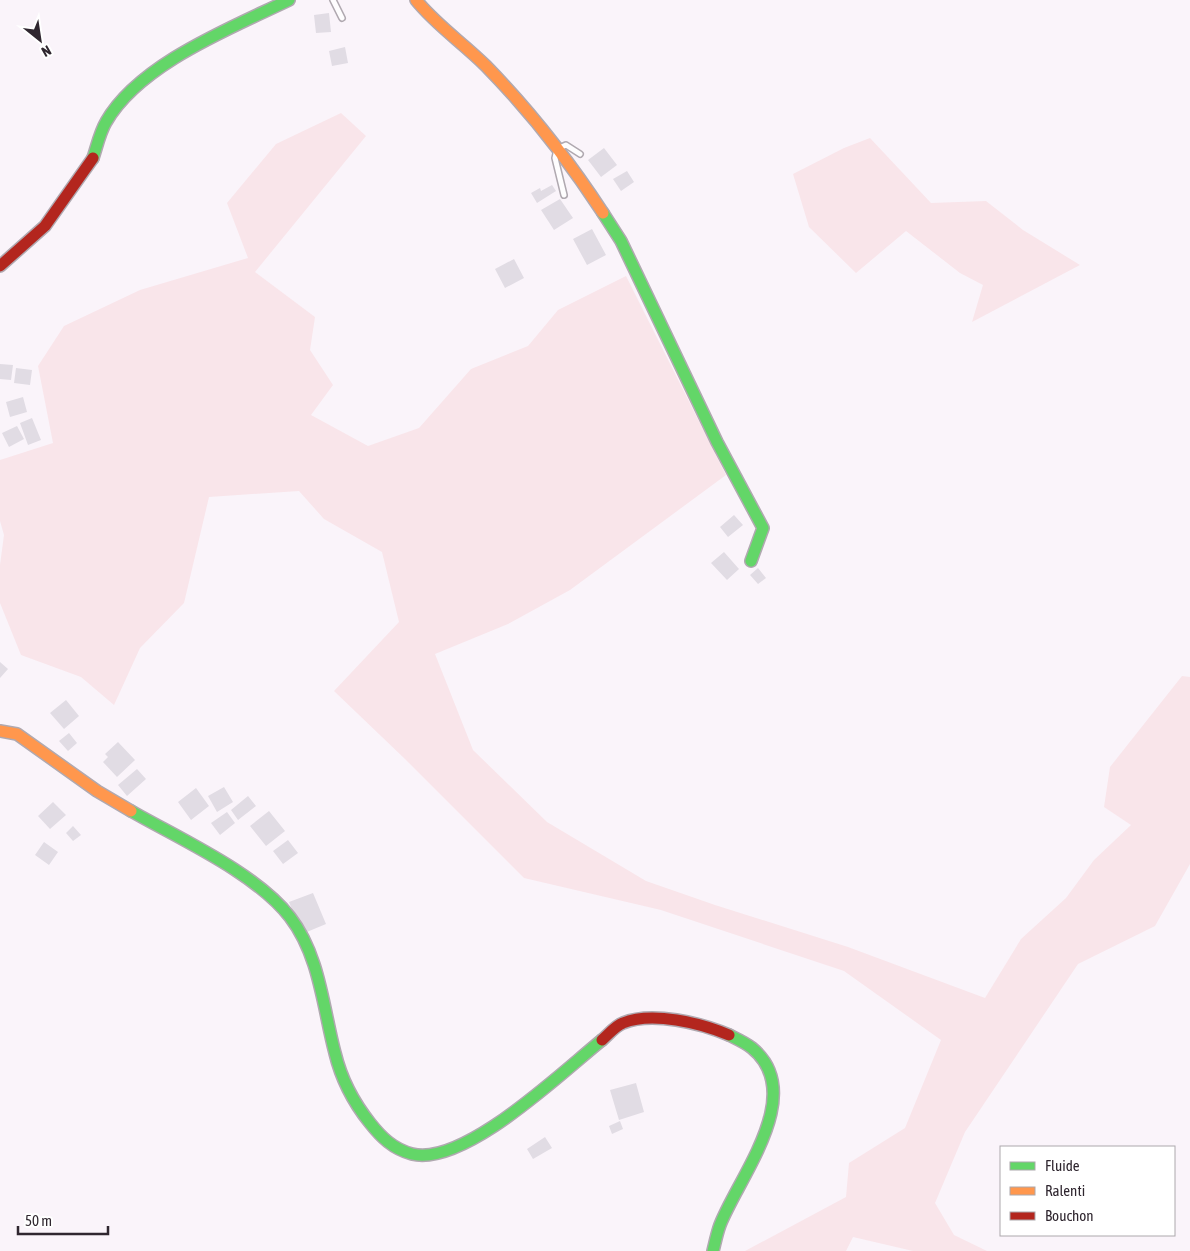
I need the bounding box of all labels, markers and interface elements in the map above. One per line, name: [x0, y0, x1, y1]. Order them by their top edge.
north arrow: [15, 15, 65, 65]
text: N: [39, 42, 54, 60]
legend: [1000, 1146, 1175, 1236]
text: Fluide: [1045, 1157, 1080, 1174]
text: Ralenti: [1045, 1182, 1085, 1199]
scale bar: [18, 1204, 108, 1236]
text: Bouchon: [1045, 1207, 1094, 1224]
text: 50 m: [25, 1212, 52, 1229]

